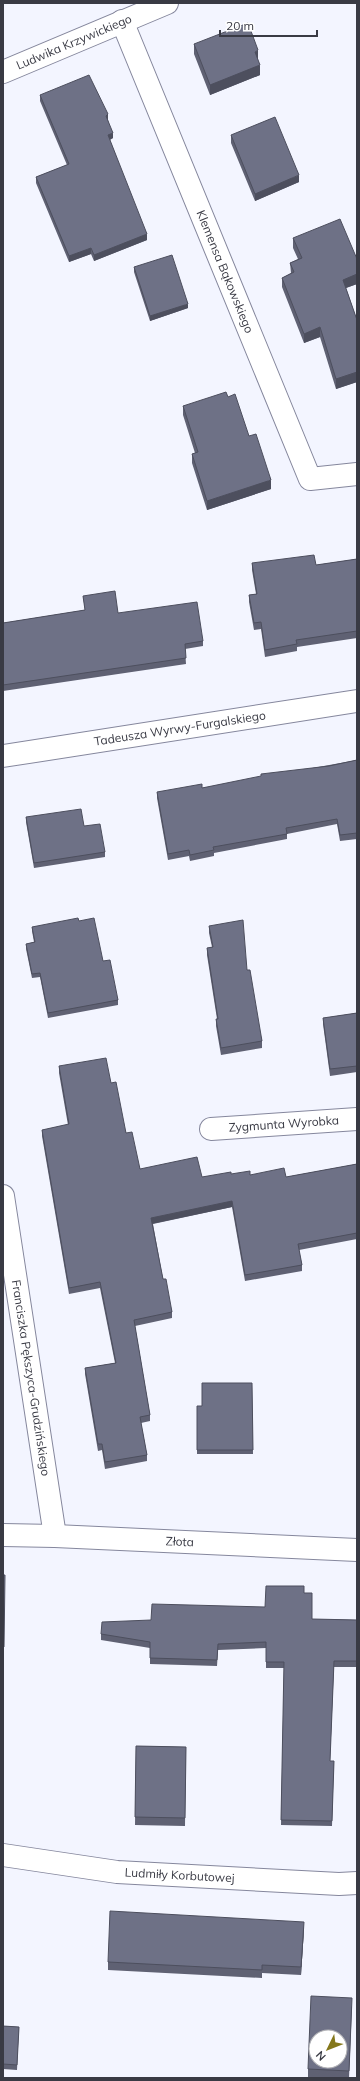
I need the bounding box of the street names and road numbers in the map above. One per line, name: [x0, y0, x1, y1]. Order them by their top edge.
street label: Ludwika Krzywickiego: [14, 11, 134, 73]
street label: Klemensa Bąkowskiego: [193, 208, 257, 335]
street label: Tadeusza Wyrwy-Furgalskiego: [93, 707, 267, 749]
street label: Zygmunta Wyrobka: [228, 1112, 339, 1135]
street label: Franciszka Pększyca-Grudzińskiego: [9, 1279, 54, 1477]
street label: Złota: [165, 1533, 194, 1549]
street label: Ludmiły Korbutowej: [124, 1864, 235, 1885]

